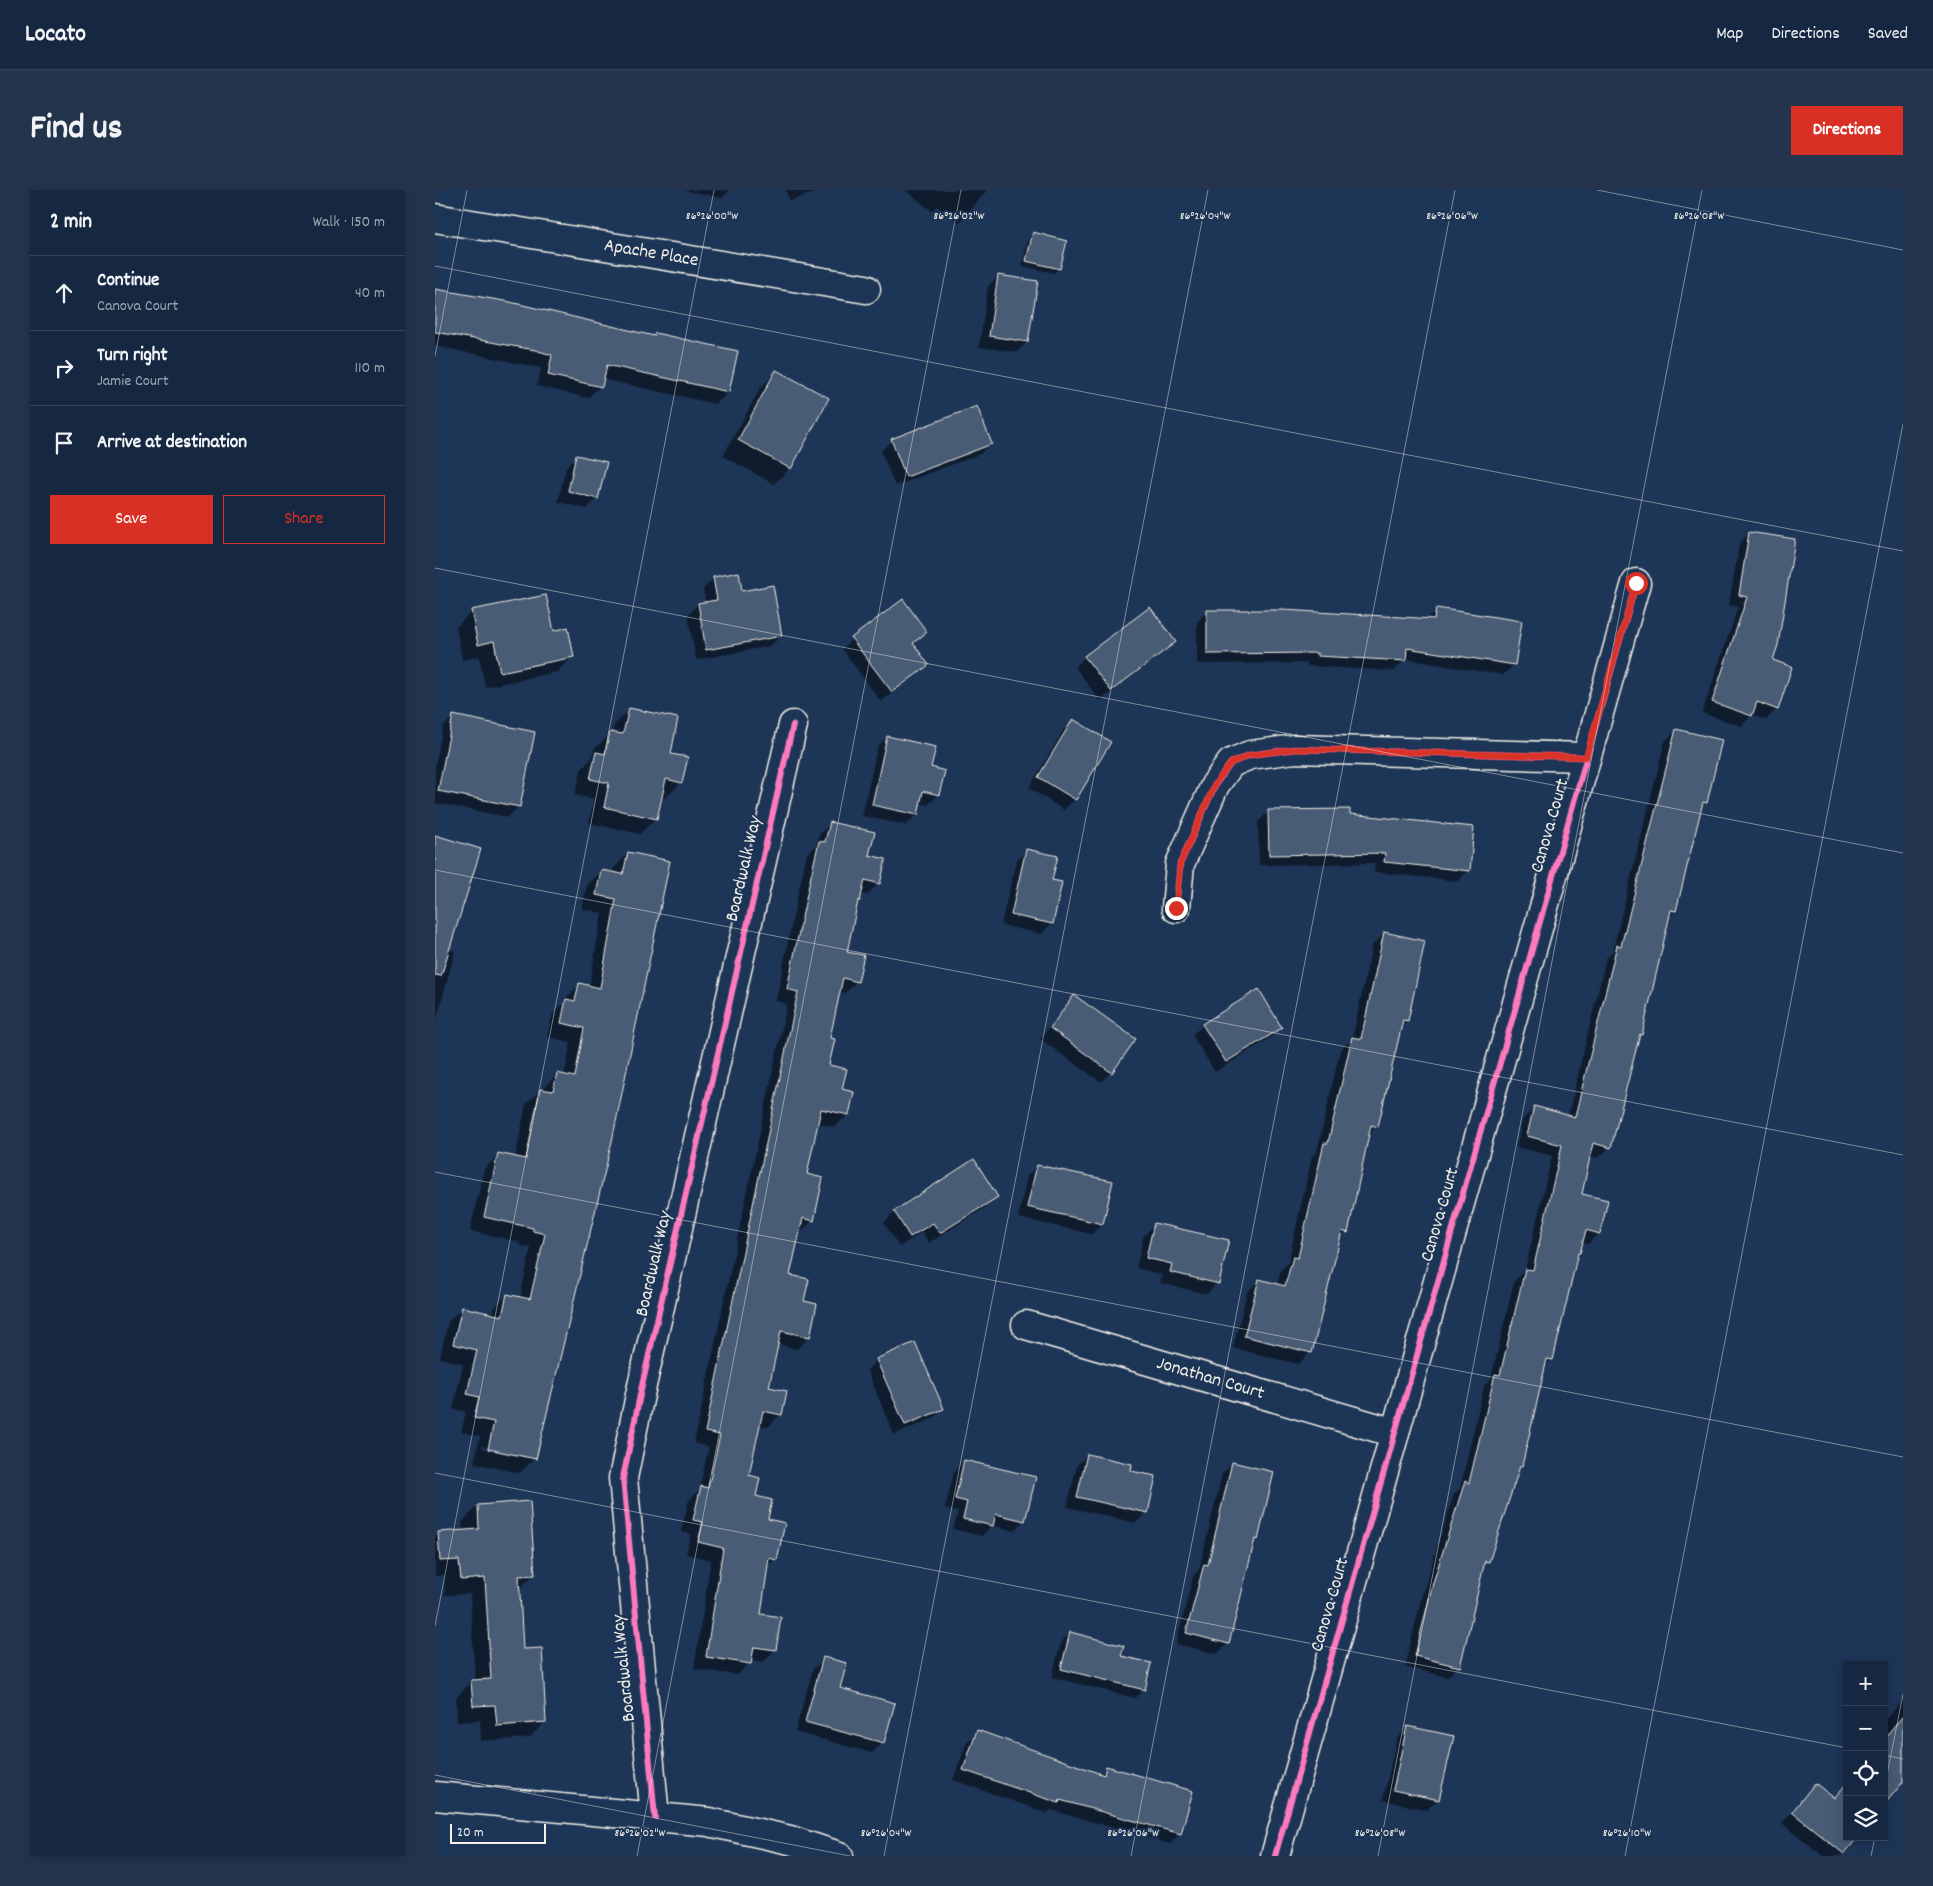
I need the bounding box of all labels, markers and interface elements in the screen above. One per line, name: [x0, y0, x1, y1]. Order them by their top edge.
text: Locato: [25, 18, 86, 52]
text: Map: [1716, 22, 1743, 47]
text: Directions: [1771, 22, 1840, 47]
text: Saved: [1868, 22, 1908, 47]
text: Find us: [30, 105, 122, 155]
button: Directions: [1791, 106, 1903, 155]
text: 2 min: [50, 208, 92, 238]
text: 86°26'00"W: [686, 208, 738, 225]
text: 86°26'02"W: [934, 208, 985, 225]
text: 86°26'04"W: [1180, 208, 1230, 225]
text: 86°26'06"W: [1426, 208, 1478, 225]
text: 86°26'08"W: [1674, 208, 1724, 225]
text: Walk · 150 m: [313, 211, 385, 234]
street label: Apache Place: [602, 233, 700, 275]
text: Continue: [97, 268, 159, 295]
icon: ahead: [50, 279, 78, 307]
text: 40 m: [355, 282, 385, 305]
text: Canova Court: [97, 295, 179, 318]
text: Turn right: [97, 343, 168, 370]
icon: right: [50, 354, 78, 382]
text: 110 m: [355, 357, 385, 380]
text: Jamie Court: [97, 370, 169, 393]
icon: arrive: [50, 429, 78, 457]
text: Arrive at destination: [97, 430, 247, 457]
button: Save: [50, 495, 213, 544]
button: Share: [223, 495, 385, 544]
route start: [1625, 572, 1648, 595]
street label: Canova Court: [1525, 776, 1577, 876]
street label: Boardwalk Way: [720, 813, 770, 924]
route end: [1165, 897, 1188, 920]
street label: Canova Court: [1415, 1165, 1467, 1265]
street label: Boardwalk Way: [630, 1208, 680, 1319]
street label: Jonathan Court: [1153, 1350, 1267, 1407]
street label: Canova Court: [1305, 1555, 1357, 1655]
street label: Boardwalk Way: [606, 1613, 644, 1723]
map controls: [1843, 1661, 1888, 1841]
button: +: [1843, 1661, 1888, 1706]
button: −: [1843, 1706, 1888, 1751]
button: locate: [1843, 1751, 1888, 1796]
button: layers: [1843, 1796, 1888, 1841]
scale bar: [450, 1821, 546, 1844]
text: 20 m: [457, 1823, 484, 1843]
text: 86°26'02"W: [615, 1825, 666, 1842]
text: 86°26'04"W: [861, 1825, 911, 1842]
text: 86°26'06"W: [1107, 1825, 1159, 1842]
text: 86°26'08"W: [1355, 1825, 1405, 1842]
text: 86°26'10"W: [1603, 1825, 1651, 1842]

